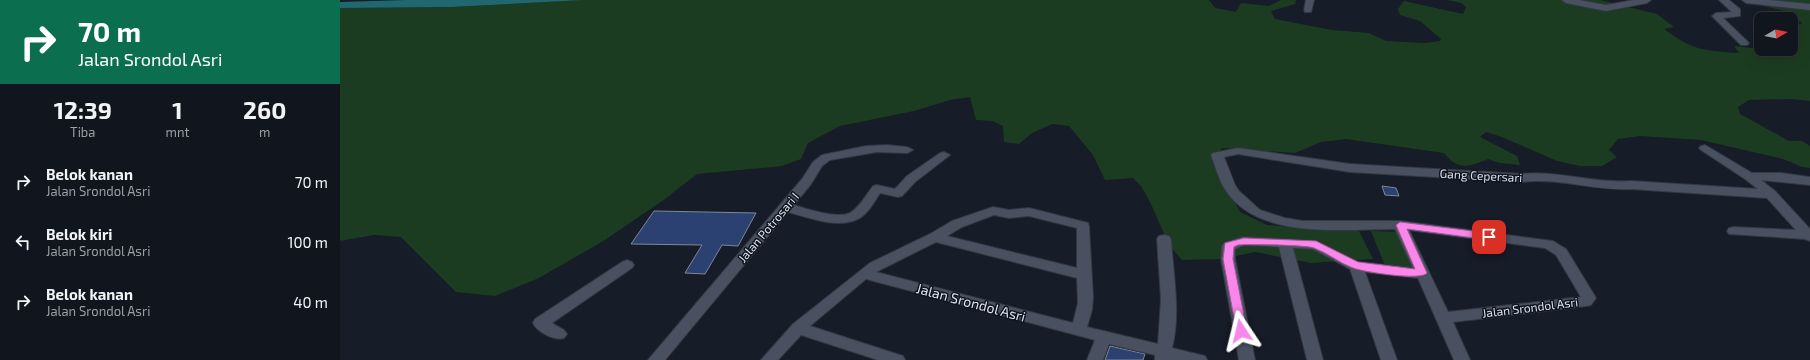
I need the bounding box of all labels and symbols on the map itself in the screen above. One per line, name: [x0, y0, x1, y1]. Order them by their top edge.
north arrow: [1754, 12, 1798, 56]
street label: Gang Cepersari: [1439, 166, 1523, 184]
street label: Jalan Potrosari I: [735, 189, 801, 265]
pin: [1472, 220, 1506, 254]
street label: Jalan Srondol Asri: [915, 279, 1027, 325]
street label: Jalan Srondol Asri: [1481, 294, 1579, 320]
position arrow: [1220, 310, 1262, 352]

